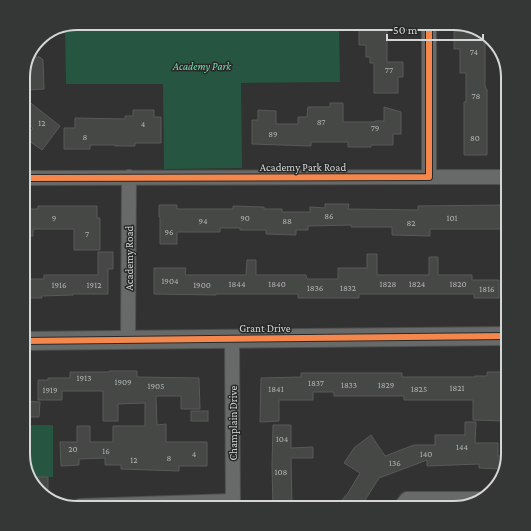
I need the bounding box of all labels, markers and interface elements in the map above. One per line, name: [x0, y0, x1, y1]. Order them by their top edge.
scale bar: [387, 16, 483, 42]
text: 50 m: [393, 23, 418, 37]
house number: 74: [470, 47, 479, 57]
park label: Academy Park: [172, 60, 232, 73]
house number: 77: [385, 65, 393, 75]
house number: 78: [472, 91, 481, 101]
house number: 87: [317, 117, 325, 127]
house number: 12: [38, 118, 46, 128]
house number: 4: [141, 119, 146, 129]
house number: 79: [371, 123, 380, 133]
house number: 89: [268, 129, 278, 139]
house number: 8: [83, 132, 88, 142]
house number: 80: [470, 133, 480, 143]
street label: Academy Park Road: [260, 161, 346, 174]
house number: 86: [324, 211, 334, 221]
house number: 9: [52, 213, 57, 223]
house number: 90: [240, 213, 250, 223]
house number: 101: [446, 213, 458, 223]
house number: 94: [198, 216, 208, 226]
house number: 88: [282, 216, 292, 226]
house number: 82: [406, 218, 416, 228]
street label: Academy Road: [123, 225, 136, 290]
house number: 96: [164, 227, 174, 237]
house number: 7: [85, 229, 89, 239]
house number: 1904: [161, 276, 179, 286]
house number: 1844: [228, 279, 246, 289]
house number: 1840: [268, 279, 286, 289]
house number: 1828: [380, 279, 397, 289]
house number: 1824: [409, 279, 426, 289]
house number: 1820: [449, 279, 467, 289]
house number: 1916: [51, 280, 67, 290]
house number: 1912: [87, 280, 101, 290]
house number: 1900: [193, 280, 211, 290]
house number: 1836: [307, 283, 324, 293]
house number: 1832: [340, 283, 356, 293]
house number: 1816: [479, 284, 495, 294]
street label: Grant Drive: [239, 322, 291, 334]
house number: 1913: [77, 373, 91, 383]
house number: 1909: [114, 377, 132, 387]
house number: 1837: [308, 378, 324, 388]
house number: 1833: [341, 380, 357, 390]
house number: 1829: [378, 380, 395, 390]
house number: 1905: [148, 381, 164, 391]
house number: 1821: [449, 383, 465, 393]
house number: 1841: [268, 384, 284, 394]
house number: 1825: [411, 384, 427, 394]
house number: 1919: [42, 385, 58, 395]
street label: Champlain Drive: [227, 385, 240, 460]
house number: 104: [276, 434, 289, 444]
house number: 144: [456, 442, 468, 452]
house number: 20: [68, 444, 78, 454]
house number: 16: [102, 446, 110, 456]
house number: 4: [192, 449, 197, 459]
house number: 140: [420, 449, 432, 459]
house number: 8: [167, 453, 172, 463]
house number: 12: [130, 455, 138, 465]
house number: 136: [389, 458, 401, 468]
house number: 108: [275, 467, 288, 477]

